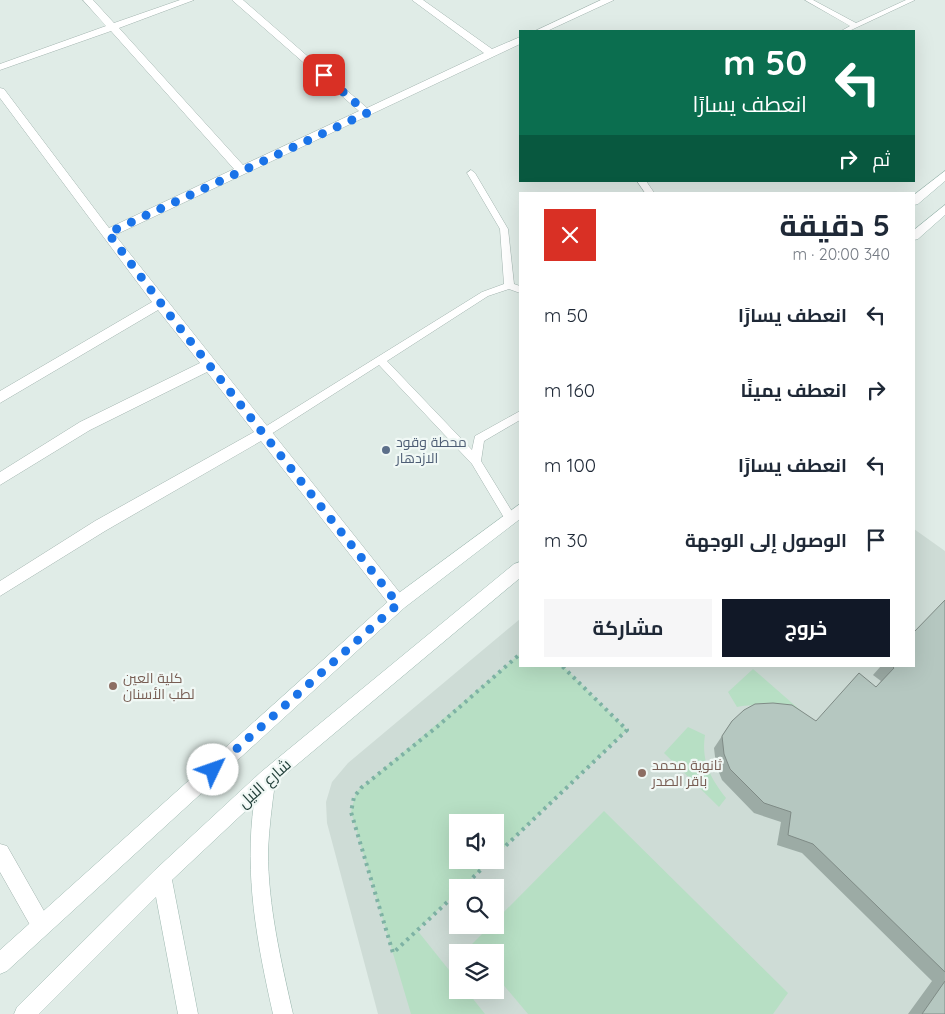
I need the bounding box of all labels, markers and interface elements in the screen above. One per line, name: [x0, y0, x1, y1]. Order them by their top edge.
text: 50 m: [723, 40, 807, 84]
icon: left: [825, 50, 890, 115]
pin: [303, 54, 345, 96]
icon: arrive: [310, 61, 338, 89]
text: انعطف يسارًا: [693, 90, 807, 118]
icon: right: [834, 145, 862, 173]
text: ثم: [872, 147, 890, 171]
text: 5 دقيقة: [780, 206, 890, 244]
button: close: [544, 209, 596, 261]
text: 340 m · 20:00: [792, 244, 890, 264]
icon: left: [862, 301, 890, 329]
text: 50 m: [544, 303, 588, 327]
text: انعطف يسارًا: [738, 303, 847, 327]
icon: right: [862, 376, 890, 404]
text: 160 m: [544, 378, 595, 402]
text: انعطف يمينًا: [740, 378, 847, 402]
place label: محطة وقود الازدهار: [395, 433, 467, 467]
marker: محطة وقود الازدهار: [380, 444, 392, 456]
icon: left: [862, 451, 890, 479]
text: 100 m: [544, 453, 596, 477]
text: انعطف يسارًا: [738, 453, 847, 477]
icon: arrive: [862, 526, 890, 554]
text: 30 m: [544, 528, 588, 552]
text: الوصول إلى الوجهة: [685, 528, 847, 552]
button: مشاركة: [544, 599, 712, 657]
button: خروج: [722, 599, 890, 657]
place label: كلية العين لطب الأسنان: [123, 669, 195, 703]
marker: كلية العين لطب الأسنان: [107, 680, 119, 692]
position arrow: [186, 743, 238, 795]
street label: شارع النيل: [233, 754, 296, 814]
place label: ثانوية محمد باقر الصدر: [651, 756, 722, 790]
marker: ثانوية محمد باقر الصدر: [636, 767, 648, 779]
map controls: [449, 814, 504, 999]
button: sound: [449, 814, 504, 869]
button: search: [449, 879, 504, 934]
button: layers: [449, 944, 504, 999]

